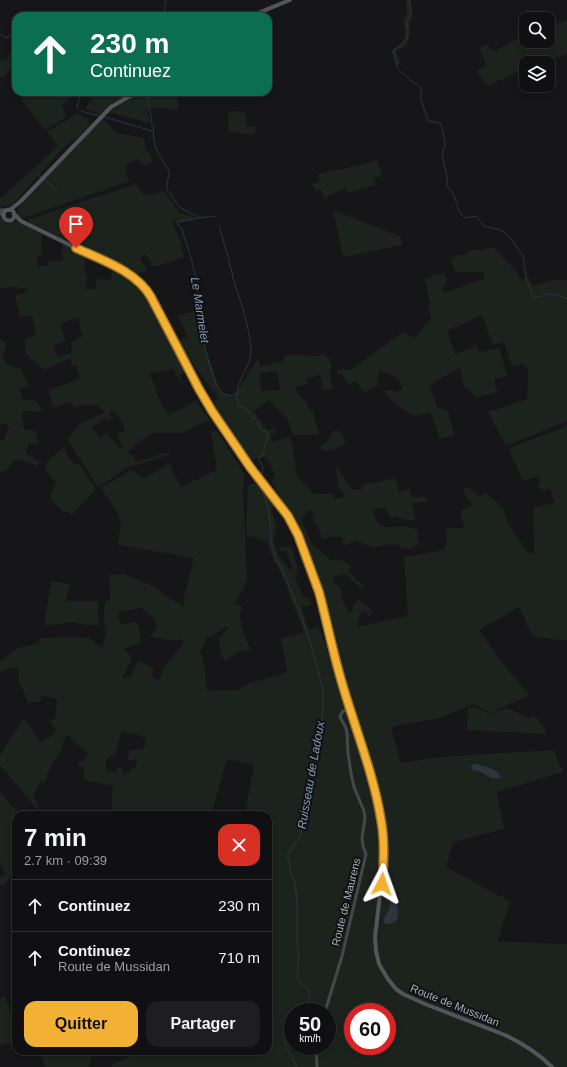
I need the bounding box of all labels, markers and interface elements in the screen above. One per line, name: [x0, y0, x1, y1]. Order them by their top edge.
map controls: [519, 12, 555, 92]
button: search: [519, 12, 555, 48]
icon: ahead: [24, 28, 76, 80]
text: 230 m: [90, 28, 169, 59]
button: layers: [519, 56, 555, 92]
text: Continuez: [90, 61, 171, 81]
pin: [59, 207, 93, 248]
icon: arrive: [65, 213, 87, 235]
water label: Le Marmelet: [188, 276, 212, 345]
water label: Ruisseau de Ladoux: [295, 719, 328, 830]
text: 7 min: [24, 824, 87, 851]
button: close: [218, 824, 260, 866]
text: 2.7 km · 09:39: [24, 853, 107, 868]
street label: Route de Maurens: [329, 856, 363, 947]
position arrow: [361, 863, 403, 905]
icon: ahead: [24, 895, 46, 917]
text: Continuez: [58, 897, 131, 914]
text: 230 m: [218, 897, 260, 914]
text: Continuez: [58, 942, 131, 959]
icon: ahead: [24, 947, 46, 969]
text: 710 m: [218, 949, 260, 966]
text: Route de Mussidan: [58, 959, 170, 974]
street label: Route de Mussidan: [409, 982, 501, 1028]
button: Quitter: [24, 1001, 138, 1047]
button: Partager: [146, 1001, 260, 1047]
speed limit sign: 60: [344, 1003, 396, 1055]
text: 50: [299, 1013, 321, 1035]
text: km/h: [299, 1033, 321, 1044]

